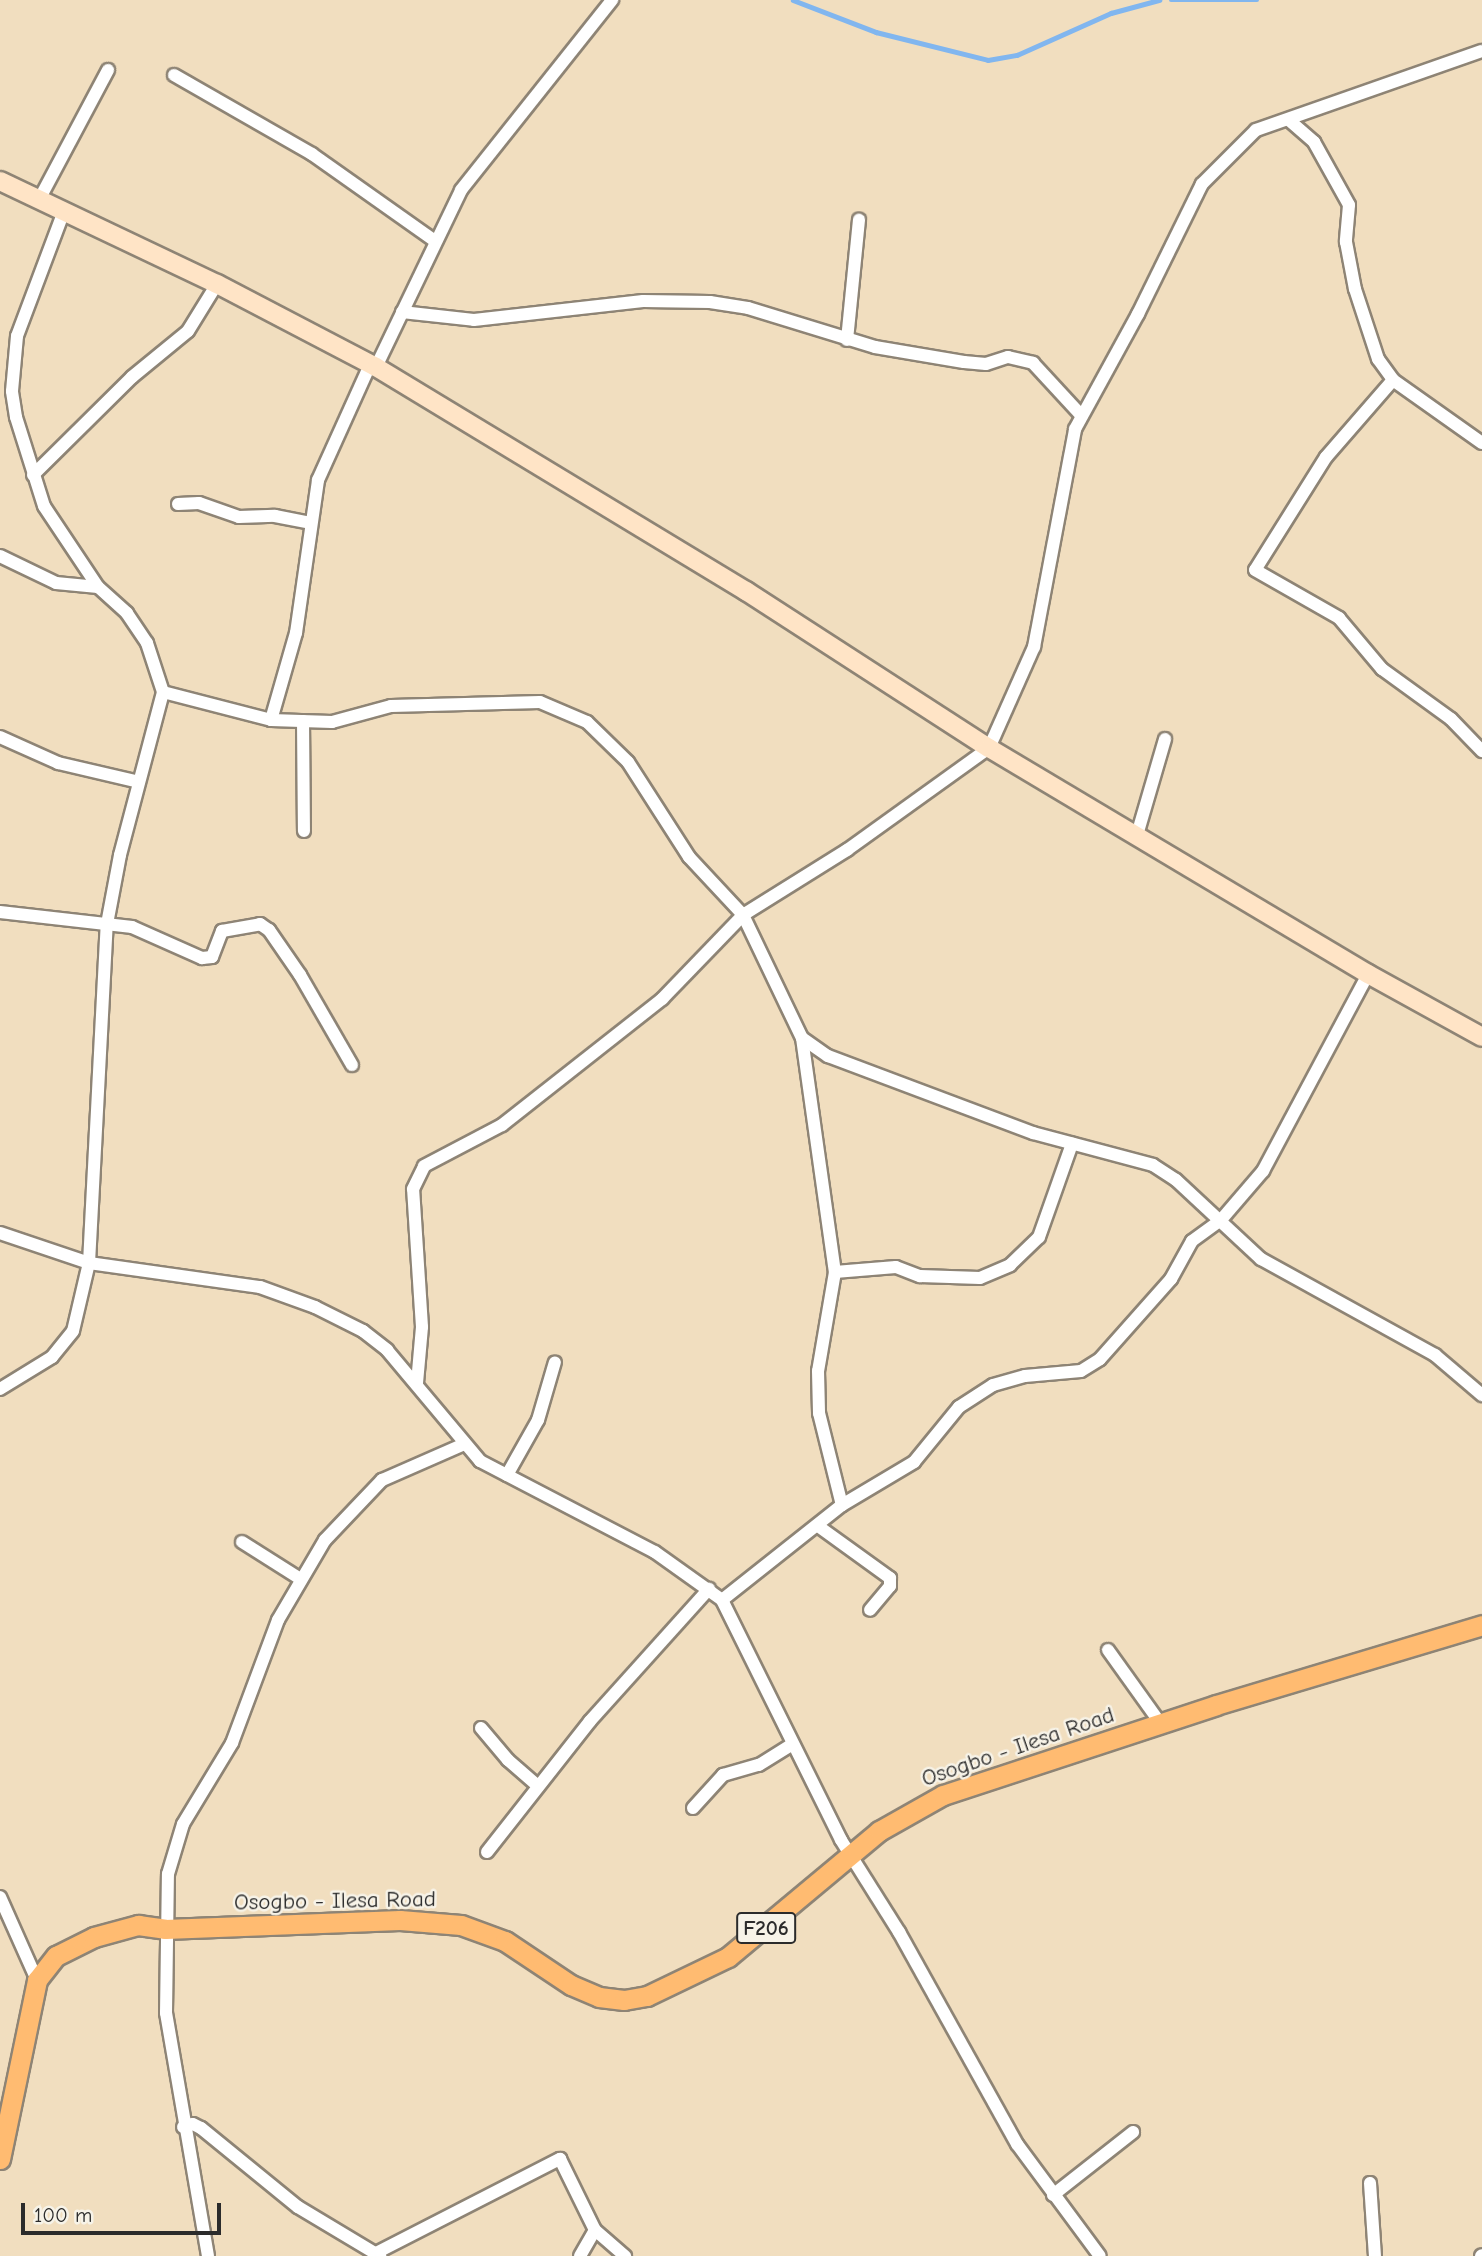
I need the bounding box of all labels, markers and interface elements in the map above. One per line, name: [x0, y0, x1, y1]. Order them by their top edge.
street label: Osogbo - Ilesa Road: [918, 1701, 1118, 1793]
street label: Osogbo - Ilesa Road: [234, 1885, 436, 1917]
road number: F206: [734, 1910, 798, 1946]
scale bar: [24, 2190, 224, 2234]
text: 100 m: [34, 2203, 92, 2227]

